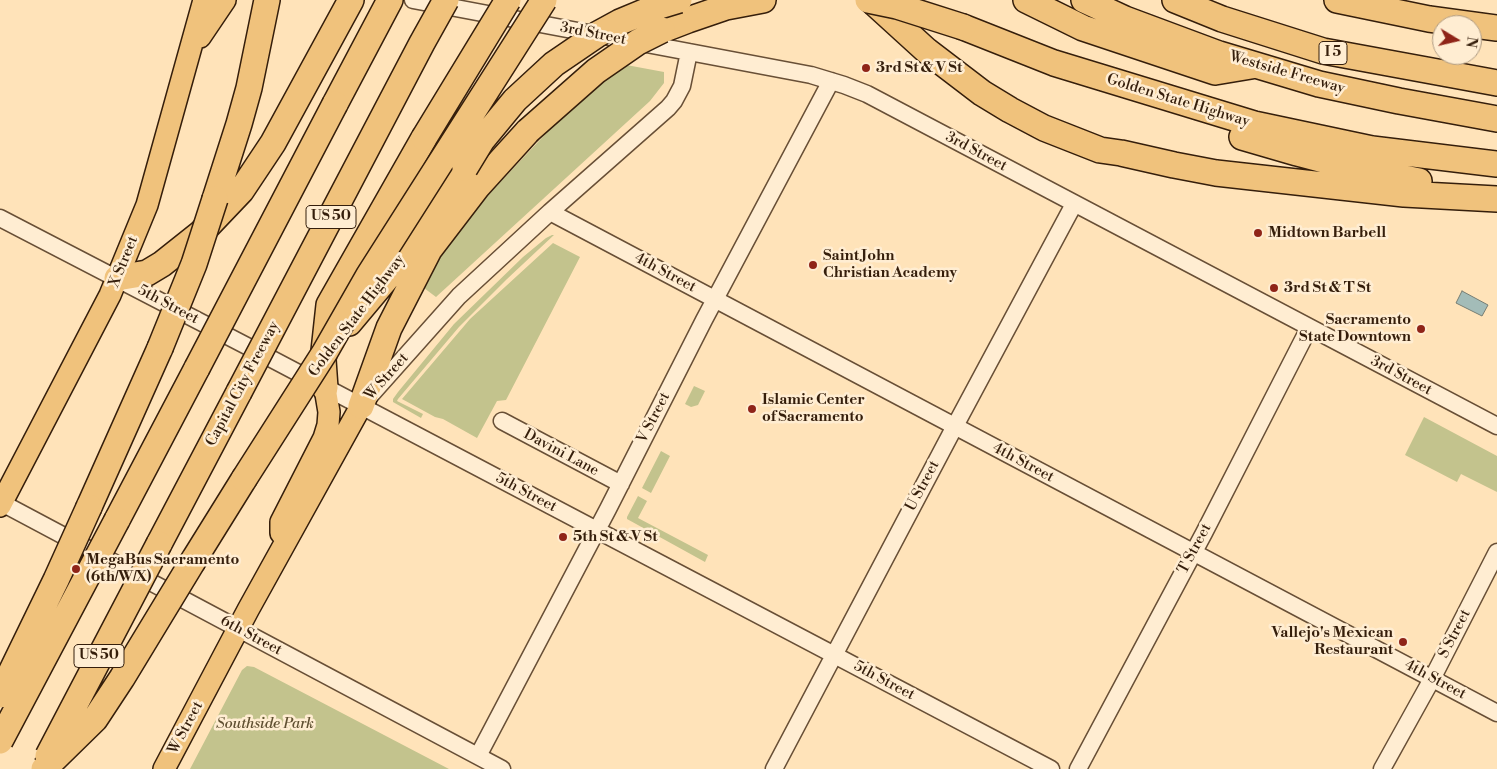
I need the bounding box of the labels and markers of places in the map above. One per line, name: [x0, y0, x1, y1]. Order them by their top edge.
place label: 3rd St & V St: [876, 59, 962, 77]
marker: 3rd St & V St: [860, 62, 872, 74]
place label: Midtown Barbell: [1268, 224, 1386, 242]
marker: Midtown Barbell: [1252, 227, 1264, 239]
place label: Saint John Christian Academy: [823, 247, 957, 282]
marker: Saint John Christian Academy: [807, 259, 819, 271]
place label: 3rd St & T St: [1284, 279, 1371, 297]
marker: 3rd St & T St: [1268, 282, 1280, 294]
place label: Sacramento State Downtown: [1299, 311, 1411, 346]
marker: Sacramento State Downtown: [1415, 323, 1427, 335]
place label: Islamic Center of Sacramento: [762, 391, 865, 426]
marker: Islamic Center of Sacramento: [746, 403, 758, 415]
place label: 5th St & V St: [573, 528, 658, 546]
marker: 5th St & V St: [557, 531, 569, 543]
place label: MegaBus Sacramento (6th/W/X): [86, 551, 239, 586]
marker: MegaBus Sacramento (6th/W/X): [70, 563, 82, 575]
place label: Vallejo's Mexican Restaurant: [1271, 624, 1393, 659]
marker: Vallejo's Mexican Restaurant: [1397, 636, 1409, 648]

